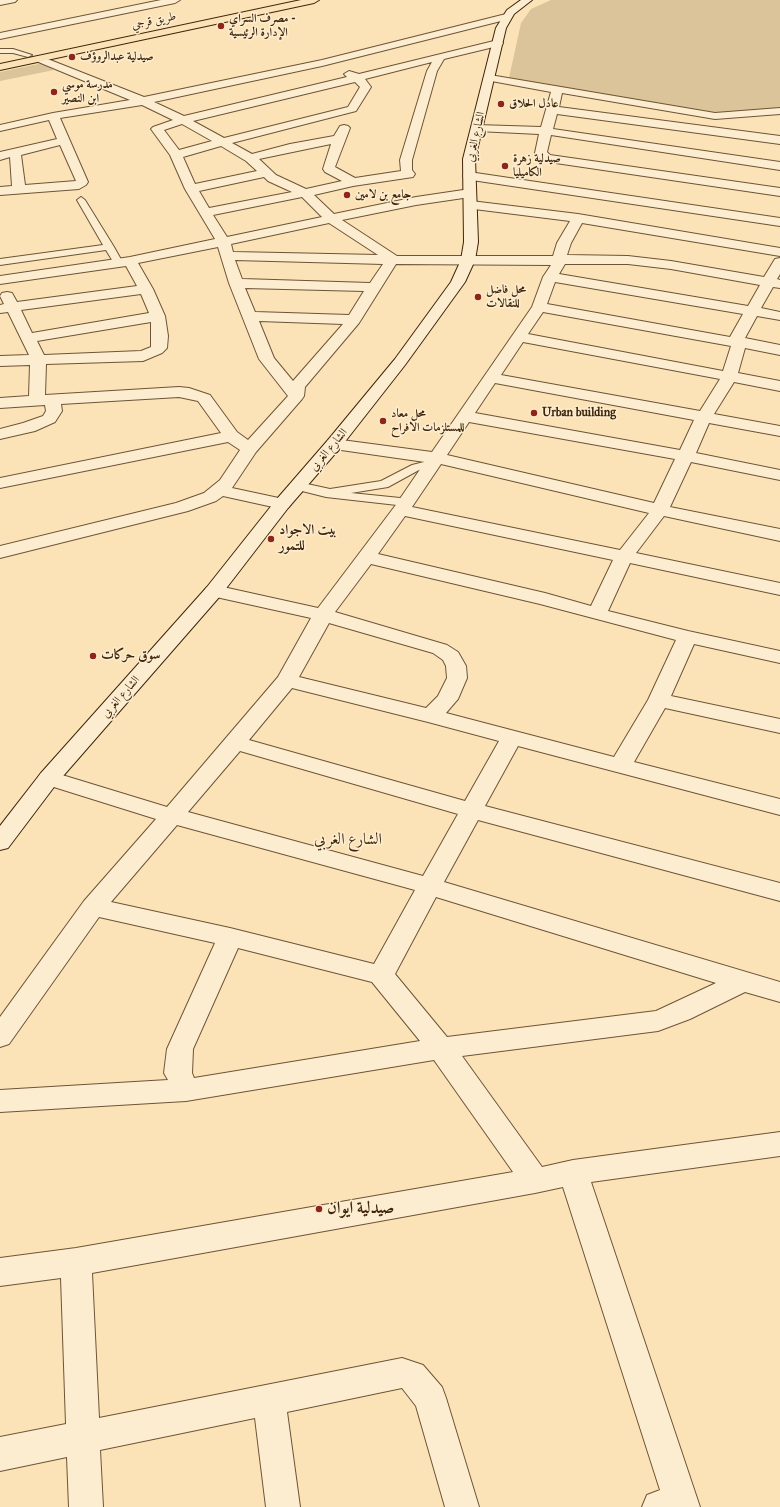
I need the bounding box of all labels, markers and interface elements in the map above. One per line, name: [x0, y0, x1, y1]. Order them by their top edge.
street label: طريق قرجي: [130, 9, 178, 33]
place label: مصرف السراي - الإدارة الرئيسية: [229, 12, 296, 40]
marker: مصرف السراي - الإدارة الرئيسية: [216, 21, 226, 31]
place label: صيدلية عبدالروؤف: [80, 50, 154, 64]
marker: صيدلية عبدالروؤف: [67, 52, 77, 62]
place label: مدرسة موسي ابن النصير: [62, 78, 113, 106]
marker: مدرسة موسي ابن النصير: [49, 87, 59, 97]
place label: عادل الحلاق: [509, 97, 558, 111]
marker: عادل الحلاق: [496, 99, 506, 109]
street label: الشارع الغربي: [463, 110, 489, 164]
place label: صيدلية زهرة الكاميليا: [513, 152, 561, 180]
marker: صيدلية زهرة الكاميليا: [500, 161, 510, 171]
place label: جامع بن لامين: [355, 188, 411, 202]
marker: جامع بن لامين: [342, 190, 352, 200]
place label: محل فاضل للنقالات: [486, 283, 526, 311]
marker: محل فاضل للنقالات: [473, 292, 483, 302]
place label: Urban building: [542, 406, 616, 420]
place label: محل معاد للمستلزمات الافراح: [391, 407, 464, 435]
marker: Urban building: [529, 408, 539, 418]
marker: محل معاد للمستلزمات الافراح: [378, 416, 388, 426]
street label: الشارع الغربي: [307, 426, 351, 474]
place label: بيت الاجواد للتمور: [279, 523, 336, 556]
marker: بيت الاجواد للتمور: [266, 534, 276, 544]
place label: سوق حركات: [101, 648, 160, 664]
marker: سوق حركات: [88, 651, 98, 661]
street label: الشارع الغربي: [99, 673, 143, 721]
district label: الشارع الغربي: [314, 830, 382, 850]
place label: صيدلية ايوان: [327, 1199, 394, 1219]
marker: صيدلية ايوان: [314, 1204, 324, 1214]

